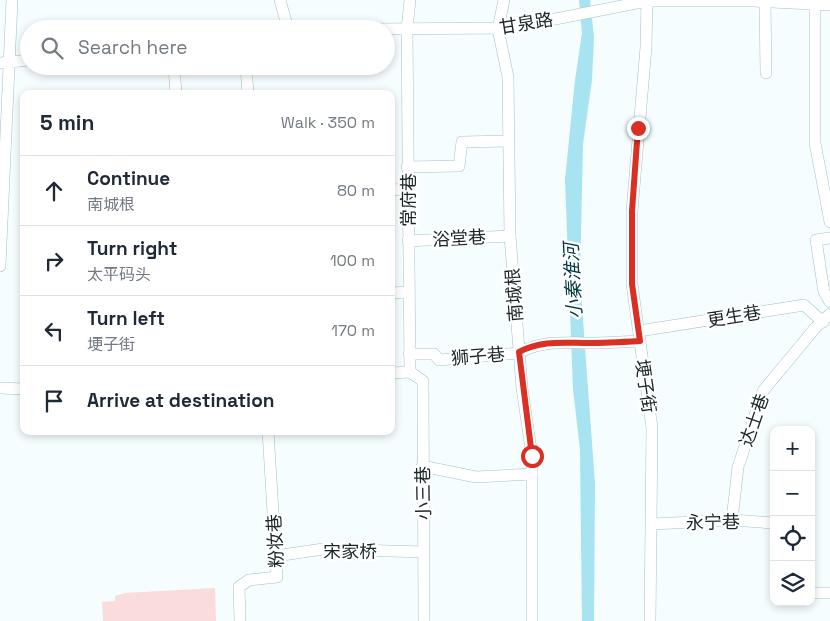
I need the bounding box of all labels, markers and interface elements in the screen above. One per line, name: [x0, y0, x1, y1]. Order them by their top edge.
street label: 甘泉路: [498, 7, 554, 39]
search box: [20, 20, 395, 75]
icon: search: [38, 34, 66, 62]
text: Search here: [78, 35, 188, 60]
text: 5 min: [40, 109, 94, 136]
text: Walk · 350 m: [281, 112, 375, 133]
route end: [627, 117, 650, 140]
text: Continue: [87, 166, 170, 191]
street label: 常府巷: [397, 173, 420, 227]
icon: ahead: [40, 177, 68, 205]
text: 80 m: [337, 180, 375, 201]
text: 南城根: [87, 194, 135, 215]
street label: 浴堂巷: [431, 225, 487, 251]
text: Turn right: [87, 236, 177, 261]
water label: 小秦淮河: [558, 238, 587, 320]
icon: right: [40, 247, 68, 275]
text: 100 m: [330, 250, 375, 271]
text: 太平码头: [87, 264, 151, 285]
street label: 南城根: [501, 267, 527, 323]
street label: 更生巷: [706, 300, 762, 332]
text: Turn left: [87, 306, 165, 331]
icon: left: [40, 317, 68, 345]
text: 170 m: [331, 320, 375, 341]
text: 埂子街: [87, 334, 135, 355]
street label: 狮子巷: [450, 342, 506, 370]
street label: 埂子街: [631, 358, 661, 414]
icon: arrive: [40, 387, 68, 415]
text: Arrive at destination: [87, 388, 275, 413]
street label: 达士巷: [734, 391, 774, 449]
map controls: [770, 426, 815, 606]
button: +: [770, 426, 815, 471]
route start: [521, 445, 544, 468]
street label: 小三巷: [411, 466, 435, 520]
button: −: [770, 471, 815, 516]
street label: 永宁巷: [686, 510, 740, 534]
street label: 粉妆巷: [262, 513, 288, 569]
button: locate: [770, 516, 815, 561]
street label: 宋家桥: [323, 540, 377, 563]
button: layers: [770, 561, 815, 606]

